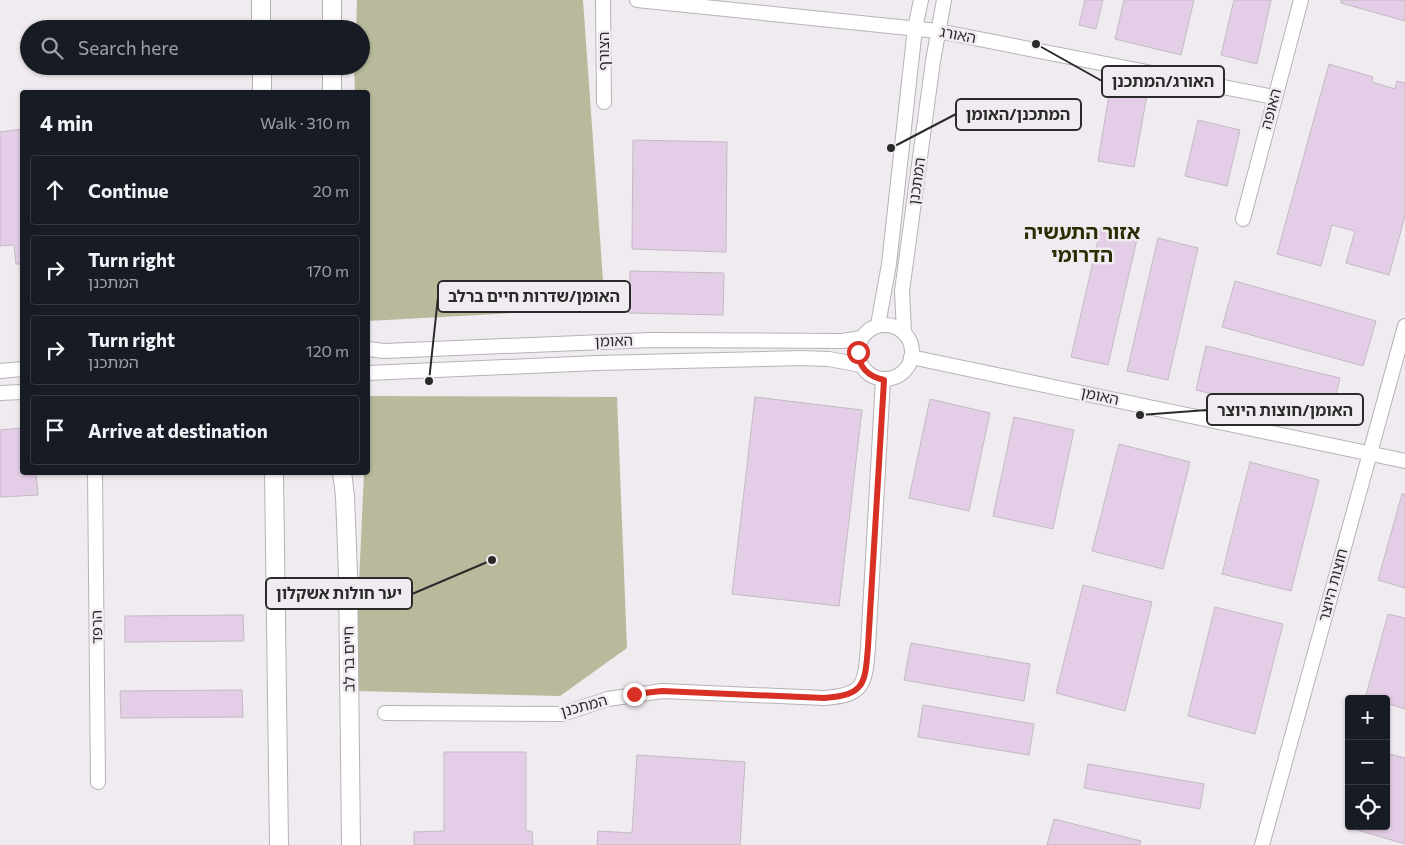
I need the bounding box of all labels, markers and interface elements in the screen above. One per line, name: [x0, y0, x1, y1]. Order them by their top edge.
search box: [20, 20, 370, 75]
street label: האורג: [938, 22, 978, 46]
street label: הצורף: [594, 32, 612, 70]
icon: search: [38, 34, 66, 62]
text: Search here: [78, 36, 178, 59]
callout: האורג/המתכנן: [1102, 66, 1224, 97]
text: האורג/המתכנן: [1112, 71, 1214, 90]
street label: האופה: [1256, 86, 1284, 131]
callout: המתכנן/האומן: [956, 99, 1081, 130]
text: המתכנן/האומן: [966, 104, 1070, 123]
text: 4 min: [40, 110, 93, 135]
text: Walk · 310 m: [260, 113, 350, 132]
street label: המתכנן: [904, 156, 928, 206]
icon: ahead: [41, 176, 69, 204]
text: Continue: [88, 179, 168, 202]
text: 20 m: [313, 181, 349, 200]
district label: אזור התעשיה הדרומי: [1024, 219, 1140, 266]
text: Turn right: [88, 248, 175, 271]
icon: right: [41, 256, 69, 284]
text: 170 m: [306, 261, 349, 280]
text: המתכנן: [88, 272, 139, 291]
callout: האומן/שדרות חיים ברלב: [438, 281, 630, 312]
text: האומן/שדרות חיים ברלב: [448, 286, 620, 305]
text: Turn right: [88, 328, 175, 351]
street label: האומן: [595, 330, 633, 350]
icon: right: [41, 336, 69, 364]
text: 120 m: [306, 341, 349, 360]
route start: [847, 341, 870, 364]
text: המתכנן: [88, 352, 139, 371]
street label: האומן: [1080, 382, 1121, 408]
callout: האומן/חוצות היוצר: [1207, 394, 1363, 425]
text: האומן/חוצות היוצר: [1217, 400, 1353, 419]
icon: arrive: [41, 416, 69, 444]
text: Arrive at destination: [88, 419, 268, 442]
street label: חוצות היוצר: [1314, 546, 1350, 623]
callout: יער חולות אשקלון: [266, 578, 412, 609]
text: יער חולות אשקלון: [276, 583, 402, 602]
street label: הרפד: [87, 610, 105, 644]
street label: חיים בר לב: [338, 626, 358, 692]
route end: [623, 683, 646, 706]
street label: המתכנן: [558, 690, 609, 720]
map controls: [1345, 695, 1390, 830]
button: +: [1345, 695, 1390, 740]
button: −: [1345, 740, 1390, 785]
button: locate: [1345, 785, 1390, 830]

